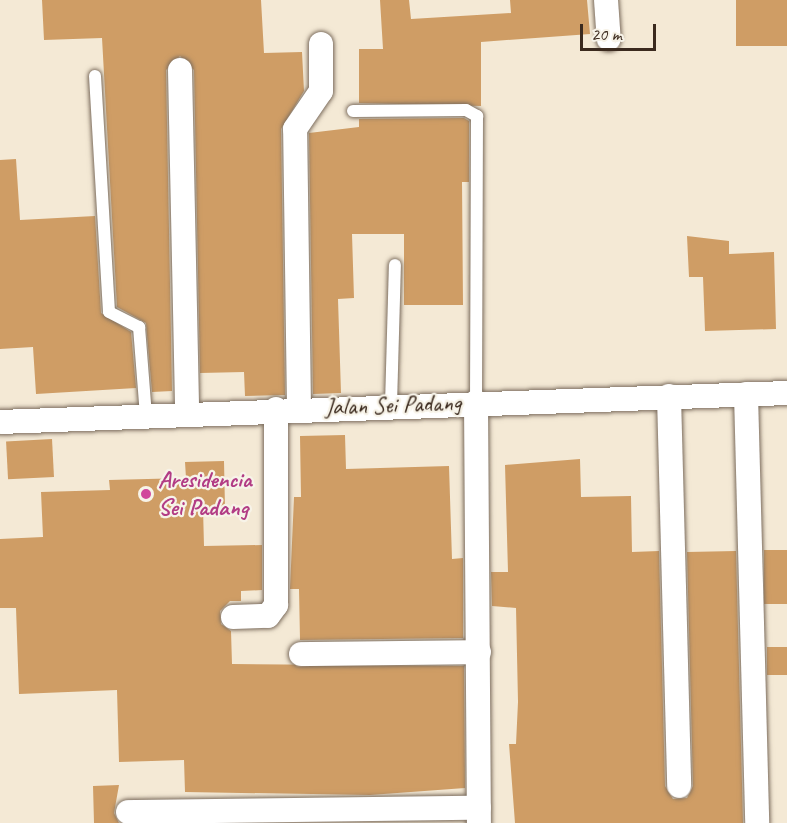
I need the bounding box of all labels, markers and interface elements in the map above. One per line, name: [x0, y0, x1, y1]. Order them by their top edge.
scale bar: [583, 12, 660, 50]
text: 20 m: [591, 23, 622, 45]
street label: Jalan Sei Padang: [324, 388, 462, 422]
place label: Aresidencia Sei Padang: [158, 466, 252, 522]
marker: Aresidencia Sei Padang: [139, 487, 153, 501]

